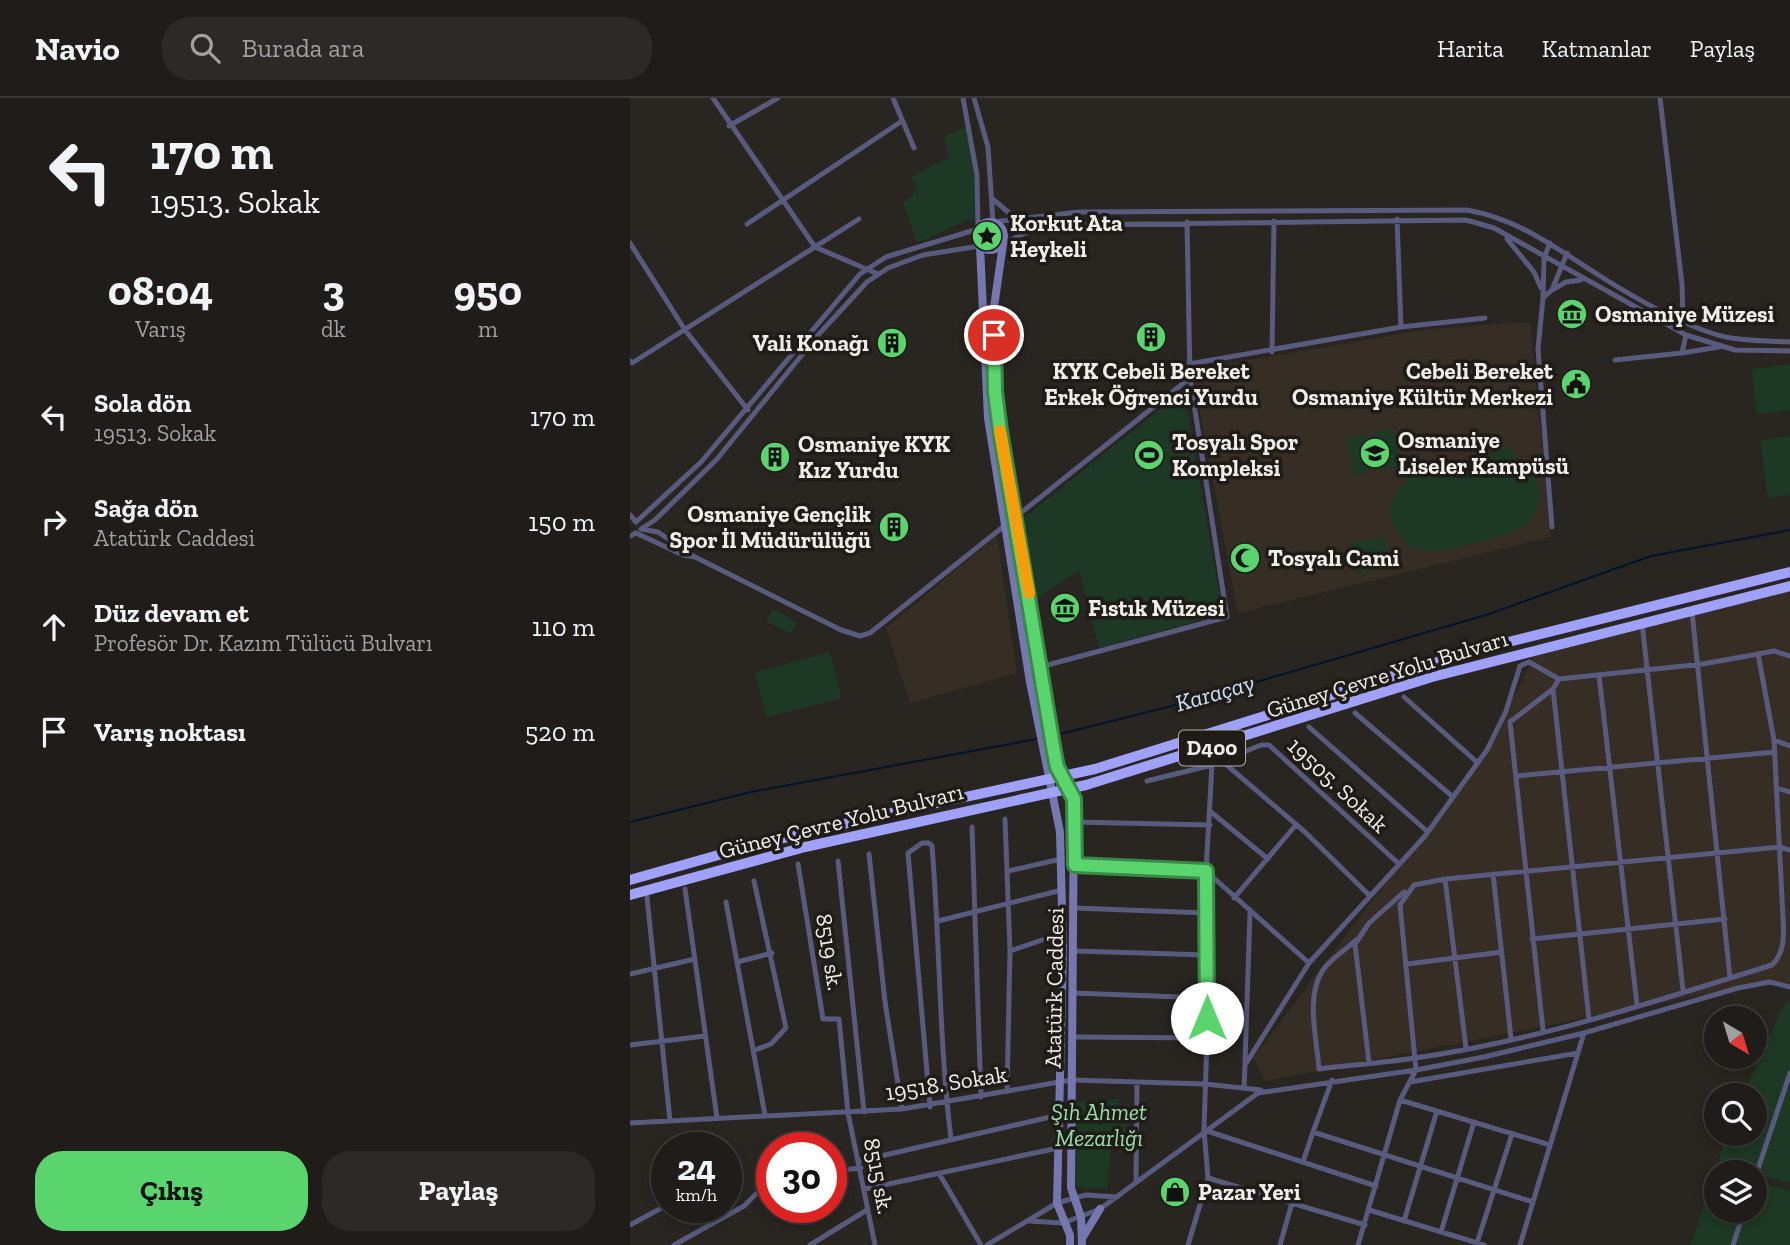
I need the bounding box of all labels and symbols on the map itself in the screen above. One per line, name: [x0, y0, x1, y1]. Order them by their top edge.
place label: Korkut Ata Heykeli: [1010, 209, 1123, 263]
place icon: Korkut Ata Heykeli: [970, 219, 1004, 253]
museum icon: Osmaniye Müzesi: [1555, 297, 1589, 331]
place label: Osmaniye Müzesi: [1595, 300, 1775, 328]
pin: [964, 305, 1024, 365]
building icon: KYK Cebeli Bereket Erkek Öğrenci Yurdu: [1134, 320, 1168, 354]
building icon: Vali Konağı: [875, 326, 909, 360]
place label: Vali Konağı: [753, 329, 869, 357]
place label: KYK Cebeli Bereket Erkek Öğrenci Yurdu: [1044, 357, 1258, 411]
place label: Cebeli Bereket Osmaniye Kültür Merkezi: [1292, 357, 1554, 411]
public building icon: Cebeli Bereket Osmaniye Kültür Merkezi: [1559, 367, 1593, 401]
place label: Osmaniye Liseler Kampüsü: [1398, 426, 1570, 480]
place label: Tosyalı Spor Kompleksi: [1172, 428, 1298, 482]
place label: Osmaniye KYK Kız Yurdu: [798, 430, 951, 484]
school or university icon: Osmaniye Liseler Kampüsü: [1358, 436, 1392, 470]
sports icon: Tosyalı Spor Kompleksi: [1132, 438, 1166, 472]
building icon: Osmaniye KYK Kız Yurdu: [758, 440, 792, 474]
place label: Osmaniye Gençlik Spor İl Müdürülüğü: [670, 500, 872, 554]
building icon: Osmaniye Gençlik Spor İl Müdürülüğü: [877, 510, 911, 544]
mosque icon: Tosyalı Cami: [1228, 541, 1262, 575]
place label: Tosyalı Cami: [1268, 544, 1400, 572]
museum icon: Fıstık Müzesi: [1048, 591, 1082, 625]
place label: Fıstık Müzesi: [1088, 594, 1225, 622]
street label: Güney Çevre Yolu Bulvarı: [1263, 624, 1511, 724]
water label: Karaçay: [1172, 667, 1258, 718]
road number: D400: [1179, 730, 1245, 766]
street label: 19505. Sokak: [1282, 731, 1394, 839]
street label: Güney Çevre Yolu Bulvarı: [716, 777, 966, 865]
street label: Atatürk Caddesi: [1039, 907, 1069, 1069]
street label: 8519 sk.: [810, 912, 850, 992]
position arrow: [1170, 981, 1244, 1055]
north arrow: [1704, 1006, 1768, 1069]
street label: 19518. Sokak: [883, 1060, 1009, 1106]
park label: Şıh Ahmet Mezarlığı: [1051, 1098, 1147, 1152]
speed limit sign: 30: [756, 1132, 847, 1223]
street label: 8515 sk.: [858, 1136, 900, 1216]
shop icon: Pazar Yeri: [1158, 1175, 1192, 1209]
place label: Pazar Yeri: [1198, 1178, 1301, 1206]

